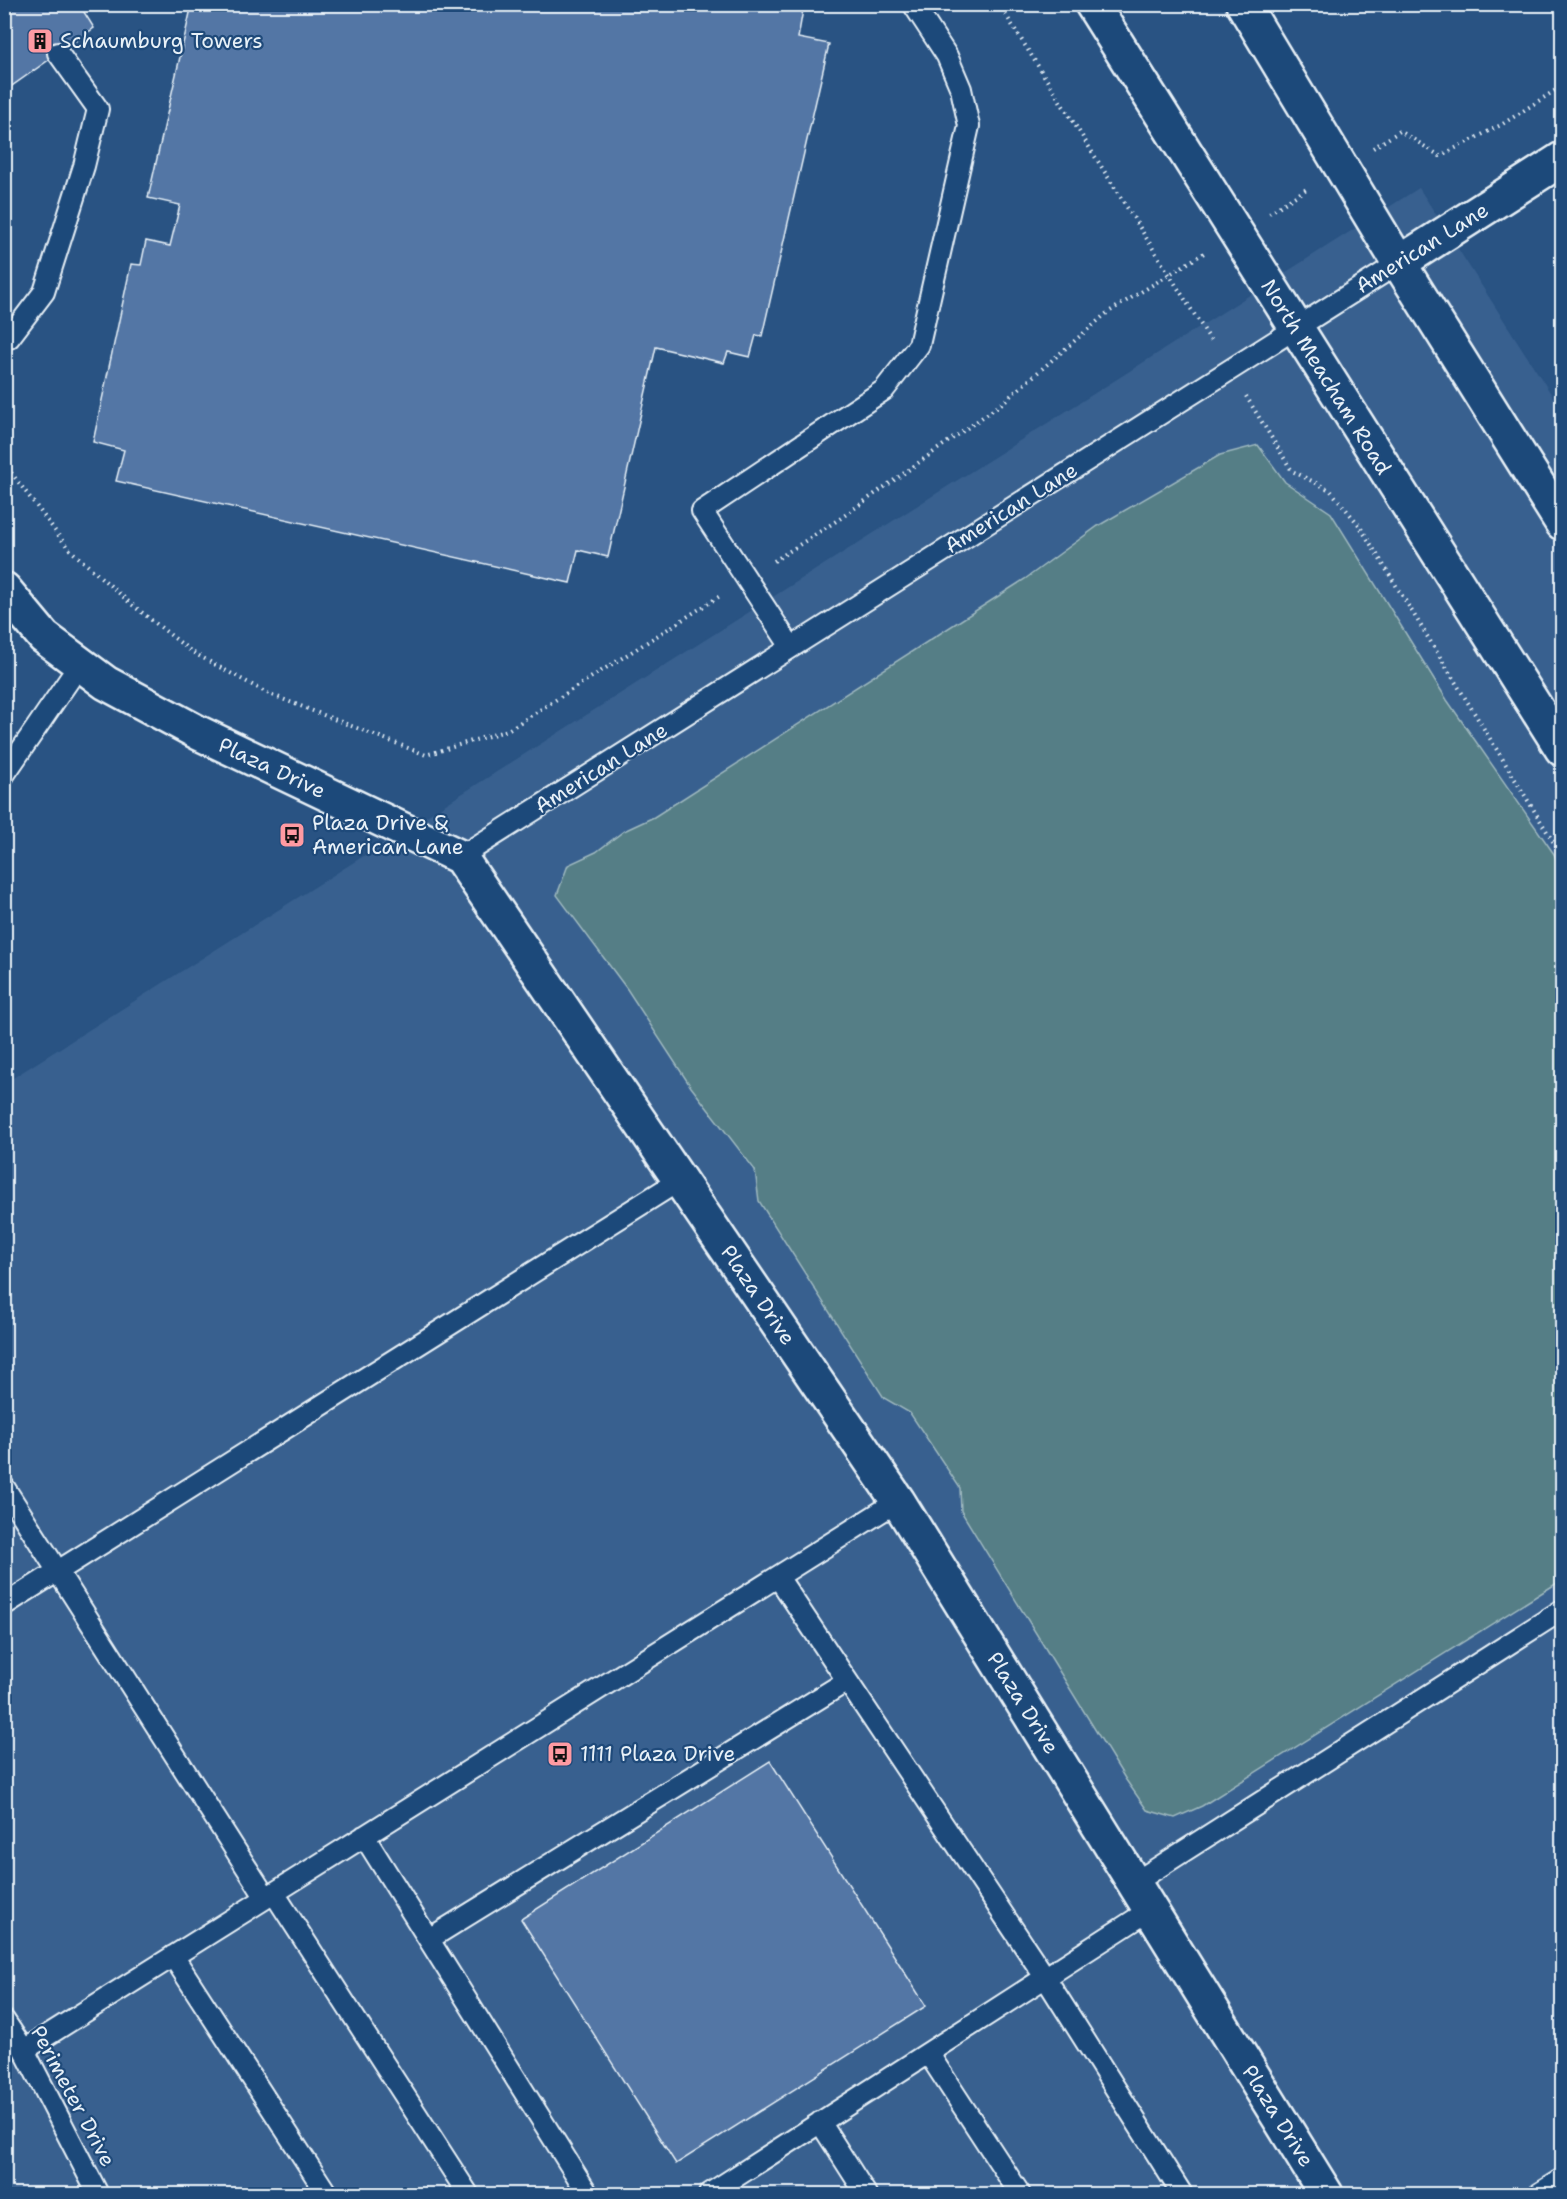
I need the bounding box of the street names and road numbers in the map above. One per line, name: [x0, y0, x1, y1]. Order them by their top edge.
street label: American Lane: [1350, 196, 1494, 300]
street label: North Meacham Road: [1254, 274, 1398, 480]
street label: American Lane: [939, 456, 1083, 560]
street label: American Lane: [529, 716, 673, 820]
street label: Plaza Drive: [214, 731, 330, 805]
street label: Plaza Drive: [714, 1239, 802, 1351]
street label: Plaza Drive: [981, 1647, 1065, 1759]
street label: Perimeter Drive: [24, 2021, 122, 2171]
street label: Plaza Drive: [1236, 2060, 1320, 2172]

